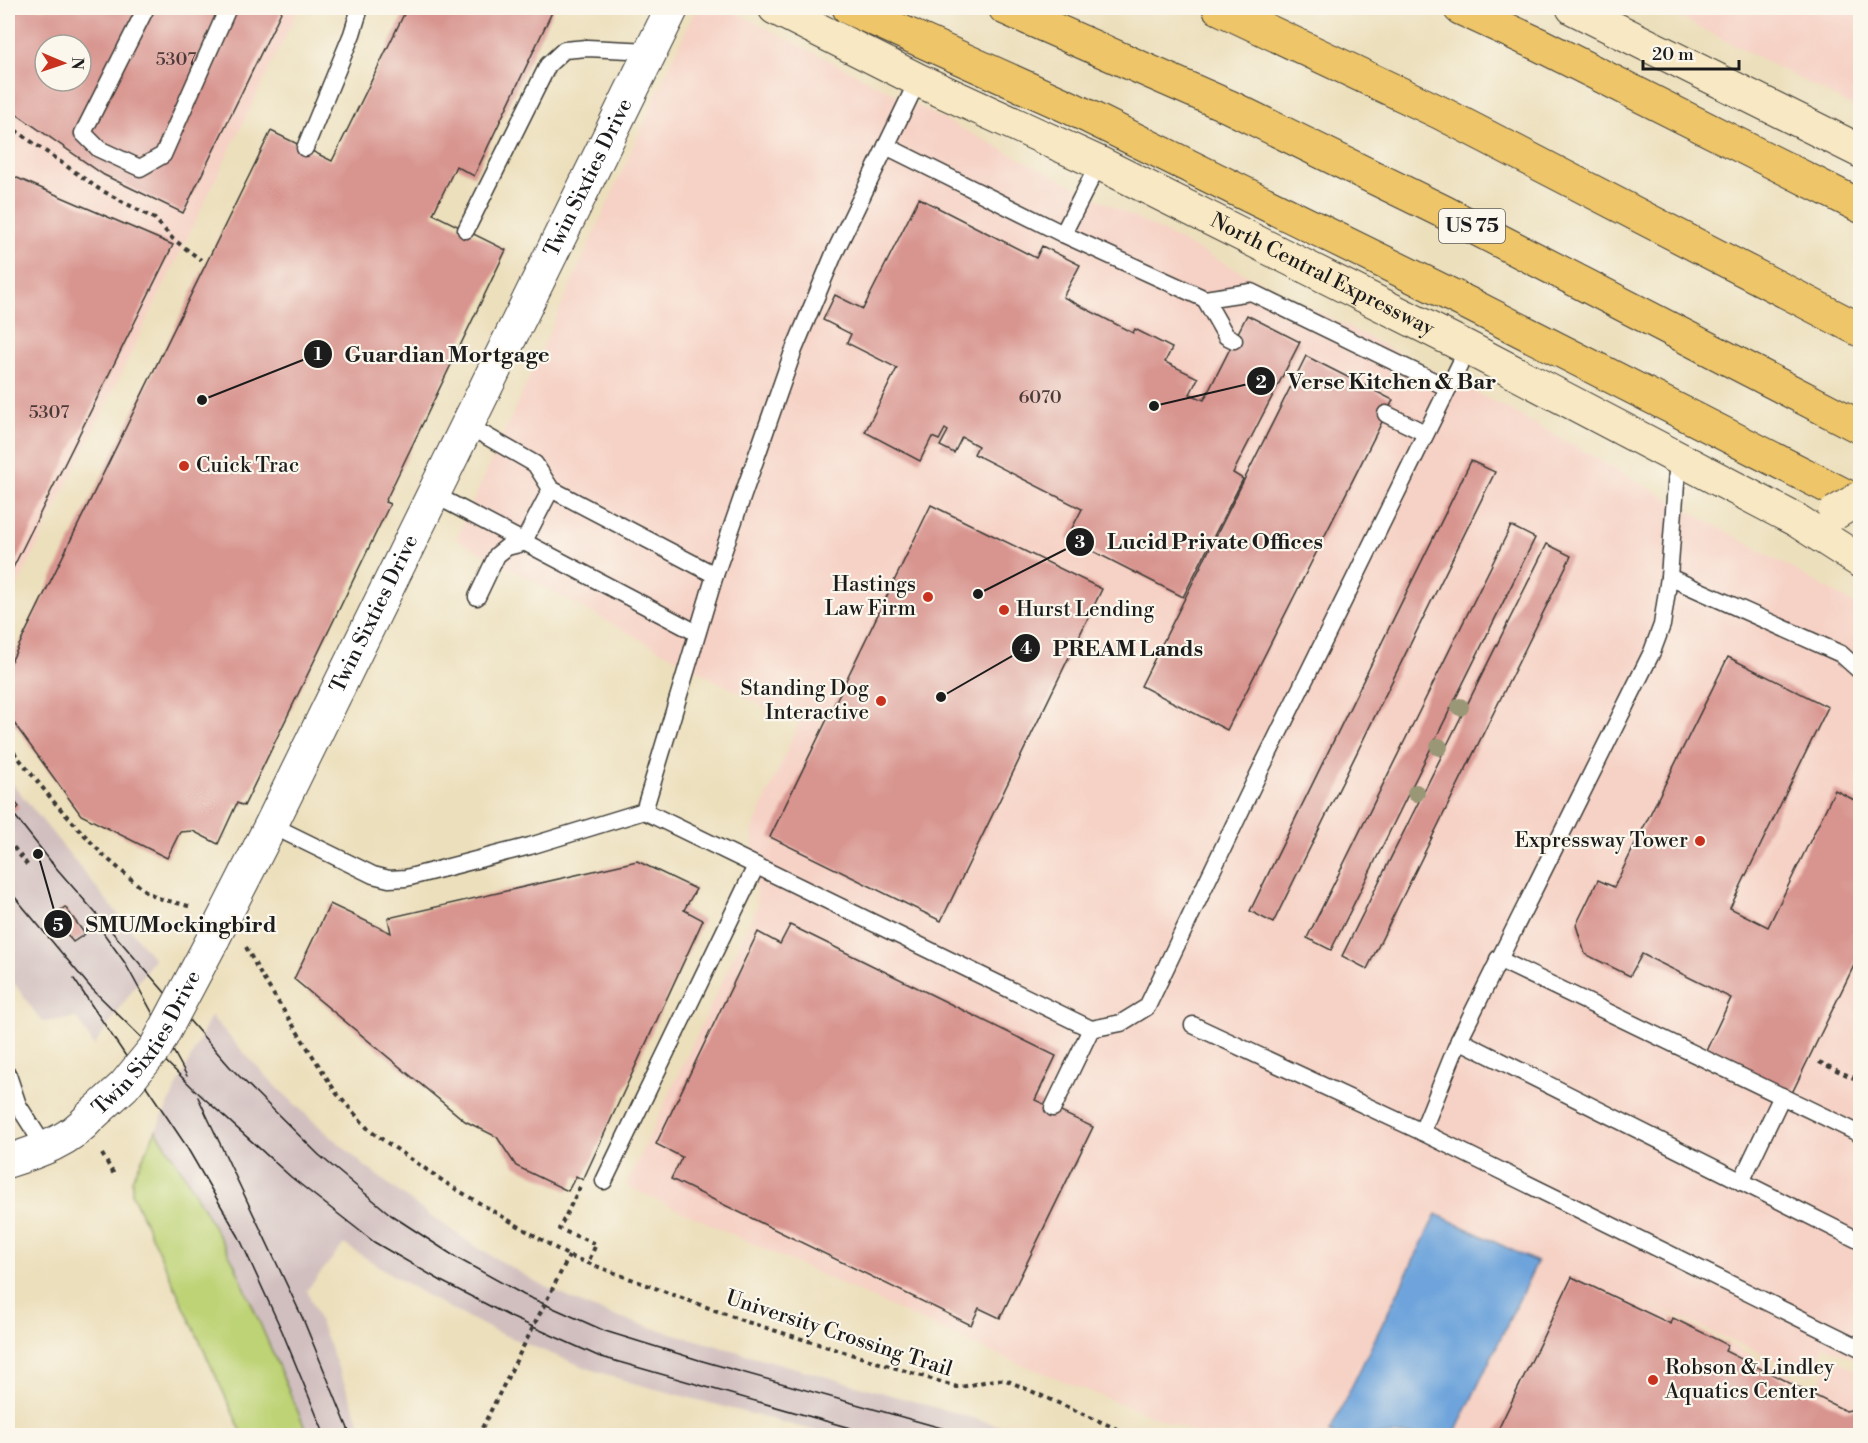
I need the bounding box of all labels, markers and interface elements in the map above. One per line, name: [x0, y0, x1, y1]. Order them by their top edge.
north arrow: [33, 33, 93, 93]
scale bar: [1643, 33, 1739, 71]
text: 20 m: [1652, 43, 1694, 66]
house number: 5307: [156, 48, 196, 71]
text: N: [67, 57, 87, 71]
street label: Twin Sixties Drive: [539, 94, 638, 261]
street label: North Central Expressway: [1206, 208, 1439, 342]
road number: US 75: [1439, 209, 1505, 243]
callout: Guardian Mortgage: [303, 334, 562, 374]
text: Guardian Mortgage: [344, 342, 550, 369]
text: 1: [314, 343, 323, 366]
callout: Verse Kitchen & Bar: [1246, 361, 1508, 401]
text: Verse Kitchen & Bar: [1287, 369, 1496, 396]
text: 2: [1255, 371, 1267, 394]
house number: 6070: [1018, 386, 1062, 409]
house number: 5307: [29, 401, 69, 424]
place label: Cuick Trac: [196, 453, 299, 479]
marker: Cuick Trac: [177, 459, 191, 473]
callout: Lucid Private Offices: [1065, 522, 1335, 562]
text: Lucid Private Offices: [1107, 529, 1323, 556]
street label: Twin Sixties Drive: [325, 531, 424, 697]
text: 3: [1075, 531, 1086, 554]
place label: Hastings Law Firm: [824, 572, 916, 622]
marker: Hastings Law Firm: [921, 590, 935, 604]
place label: Hurst Lending: [1016, 597, 1154, 623]
marker: Hurst Lending: [997, 603, 1011, 617]
callout: PREAM Lands: [1011, 628, 1215, 668]
text: PREAM Lands: [1053, 636, 1203, 663]
text: 4: [1020, 637, 1032, 660]
place label: Standing Dog Interactive: [740, 676, 869, 726]
marker: Standing Dog Interactive: [874, 694, 888, 708]
place label: Expressway Tower: [1514, 828, 1688, 854]
marker: Expressway Tower: [1693, 834, 1707, 848]
callout: SMU/Mockingbird: [43, 904, 288, 944]
text: SMU/Mockingbird: [85, 912, 277, 939]
text: 5: [52, 914, 64, 937]
street label: Twin Sixties Drive: [87, 966, 207, 1121]
street label: University Crossing Trail: [722, 1285, 956, 1383]
place label: Robson & Lindley Aquatics Center: [1664, 1355, 1835, 1405]
marker: Robson & Lindley Aquatics Center: [1646, 1373, 1660, 1387]

